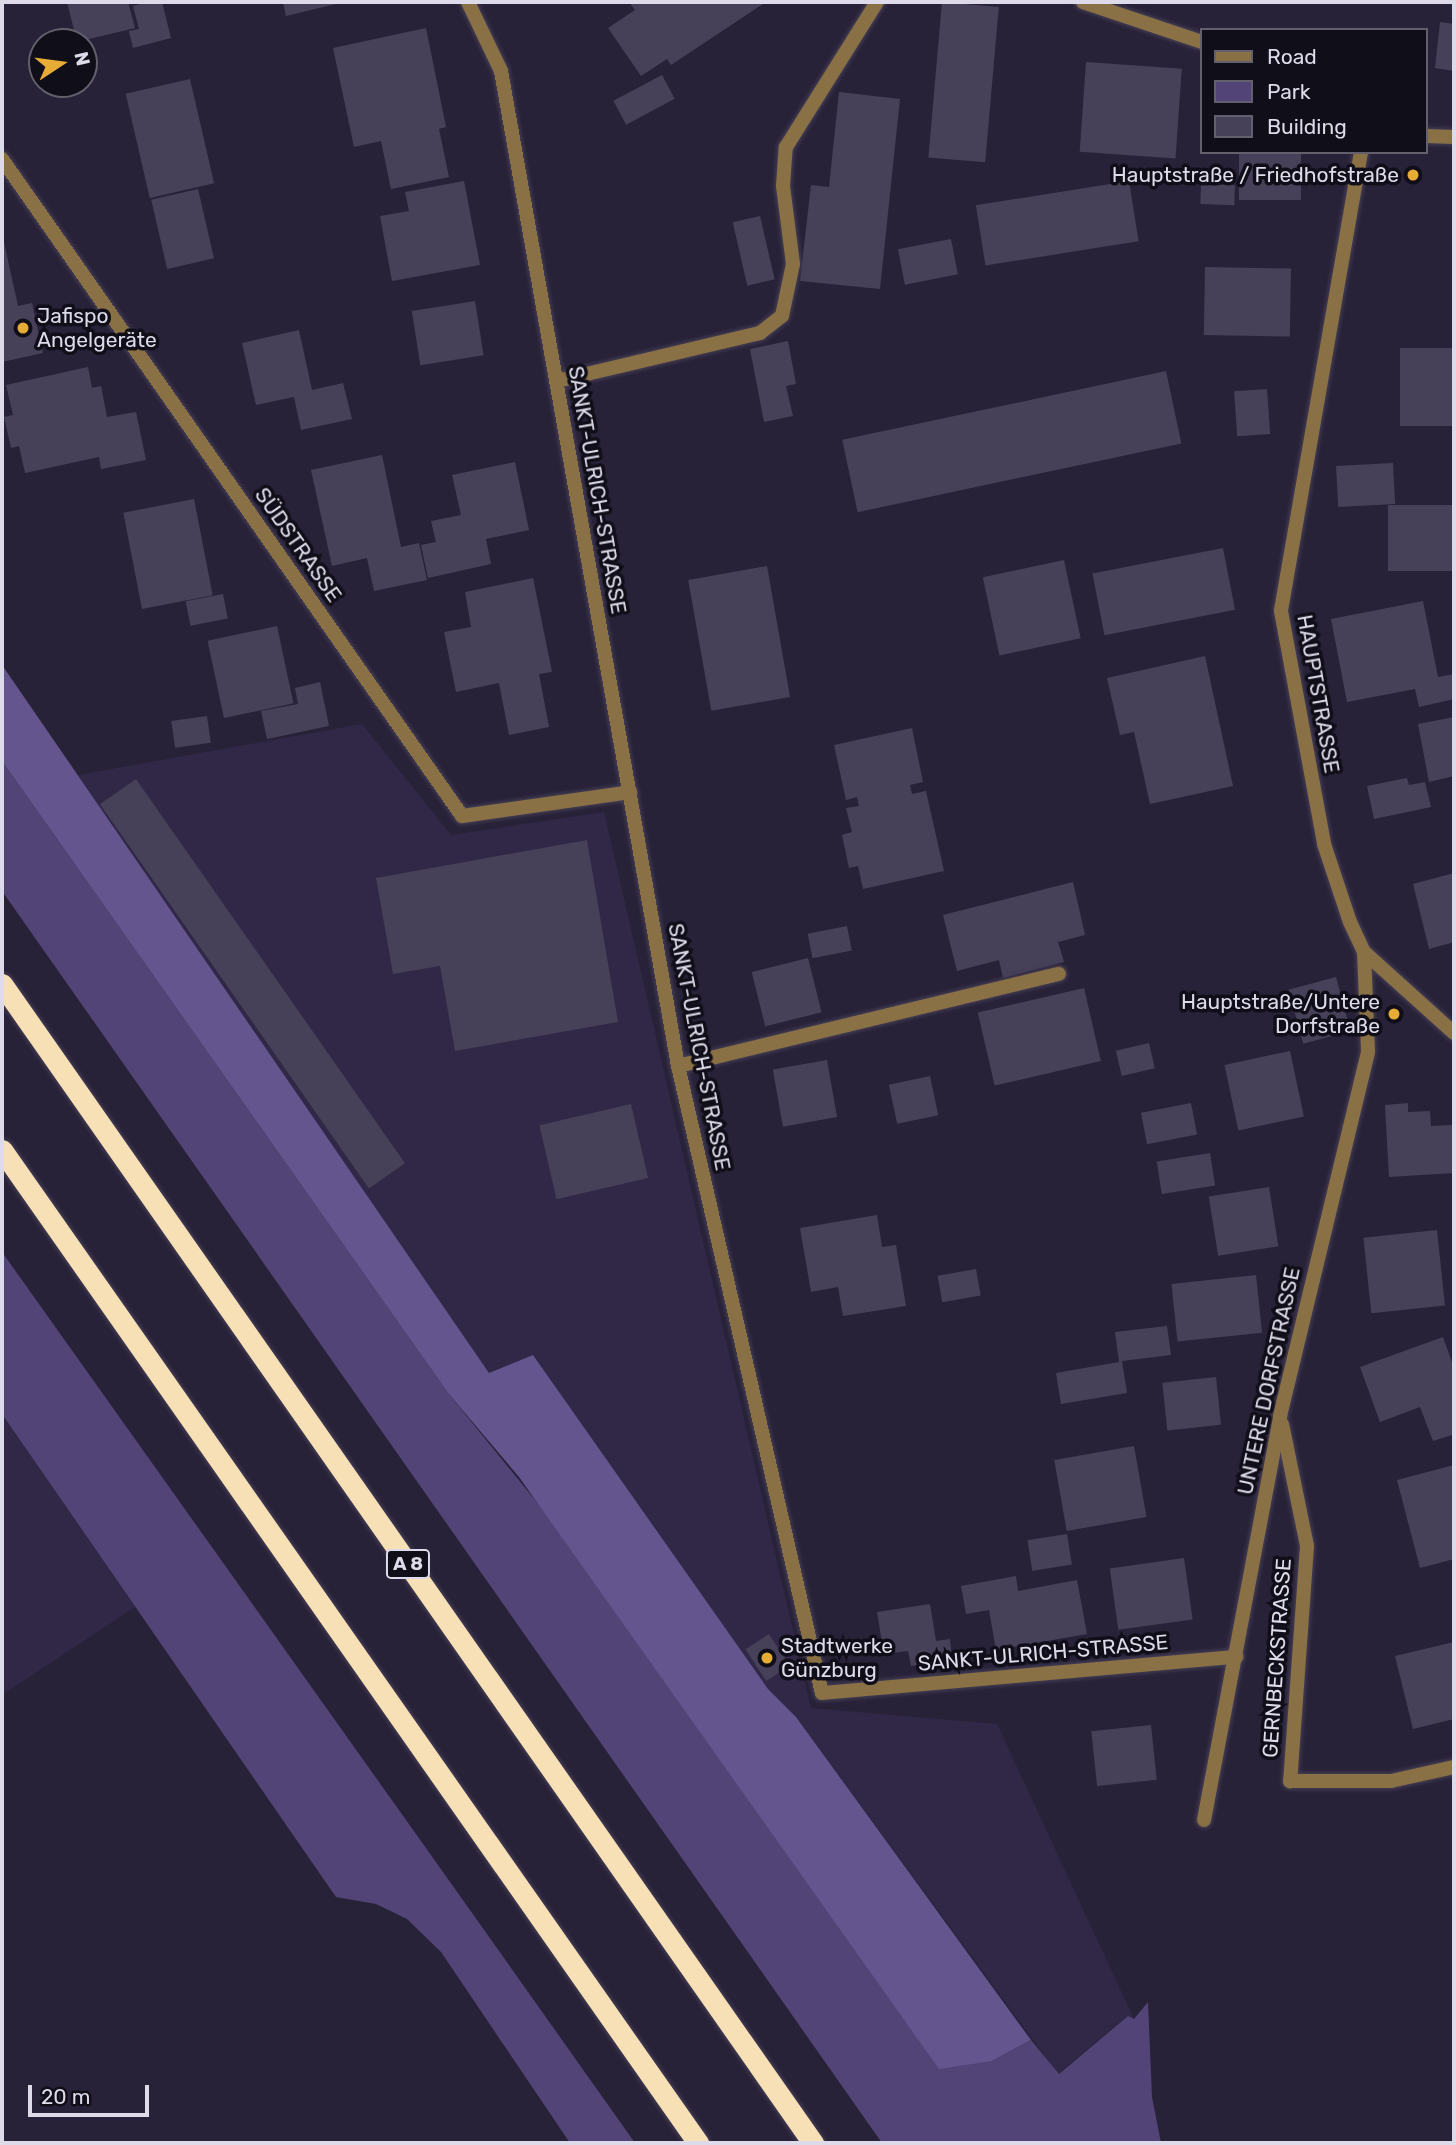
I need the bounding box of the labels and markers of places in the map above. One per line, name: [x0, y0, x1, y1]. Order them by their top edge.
place label: Hauptstraße / Friedhofstraße: [1112, 162, 1399, 188]
marker: Hauptstraße / Friedhofstraße: [1405, 167, 1421, 183]
place label: Jafispo Angelgeräte: [37, 303, 157, 353]
marker: Jafispo Angelgeräte: [15, 320, 31, 336]
place label: Hauptstraße/Untere Dorfstraße: [1181, 989, 1380, 1039]
marker: Hauptstraße/Untere Dorfstraße: [1386, 1006, 1402, 1022]
place label: Stadtwerke Günzburg: [781, 1633, 893, 1683]
marker: Stadtwerke Günzburg: [759, 1650, 775, 1666]

